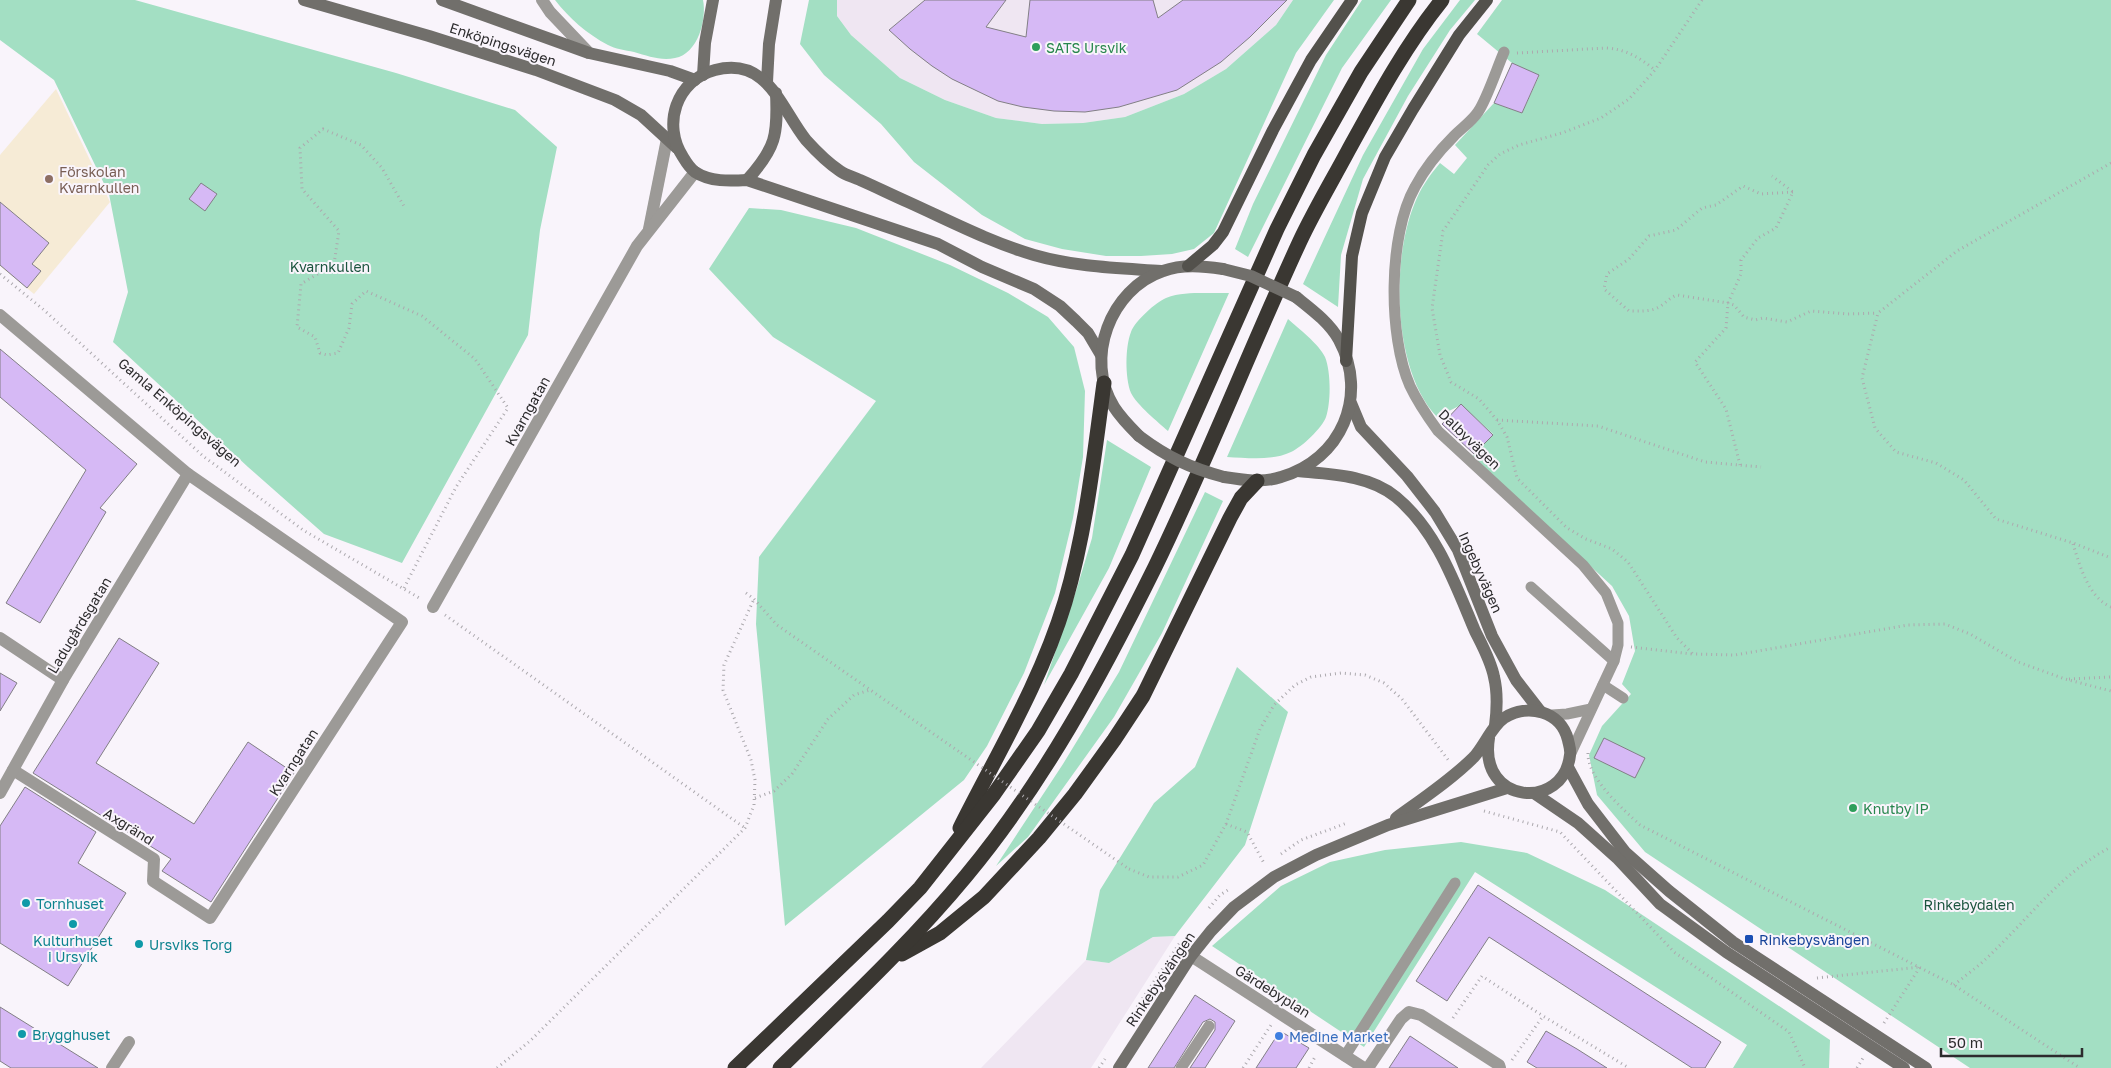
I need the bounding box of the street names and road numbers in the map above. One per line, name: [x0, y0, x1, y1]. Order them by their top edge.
street label: Enköpingsvägen: [448, 19, 558, 69]
street label: Gamla Enköpingsvägen: [115, 354, 245, 470]
street label: Kvarngatan: [501, 373, 553, 449]
street label: Dalbyvägen: [1435, 405, 1505, 473]
street label: Ingebyvägen: [1456, 529, 1506, 615]
street label: Ladugårdsgatan: [44, 574, 114, 676]
street label: Kvarngatan: [265, 725, 321, 799]
street label: Axgränd: [101, 804, 157, 848]
street label: Rinkebysvängen: [1122, 928, 1198, 1030]
street label: Gärdebyplan: [1232, 961, 1314, 1021]

